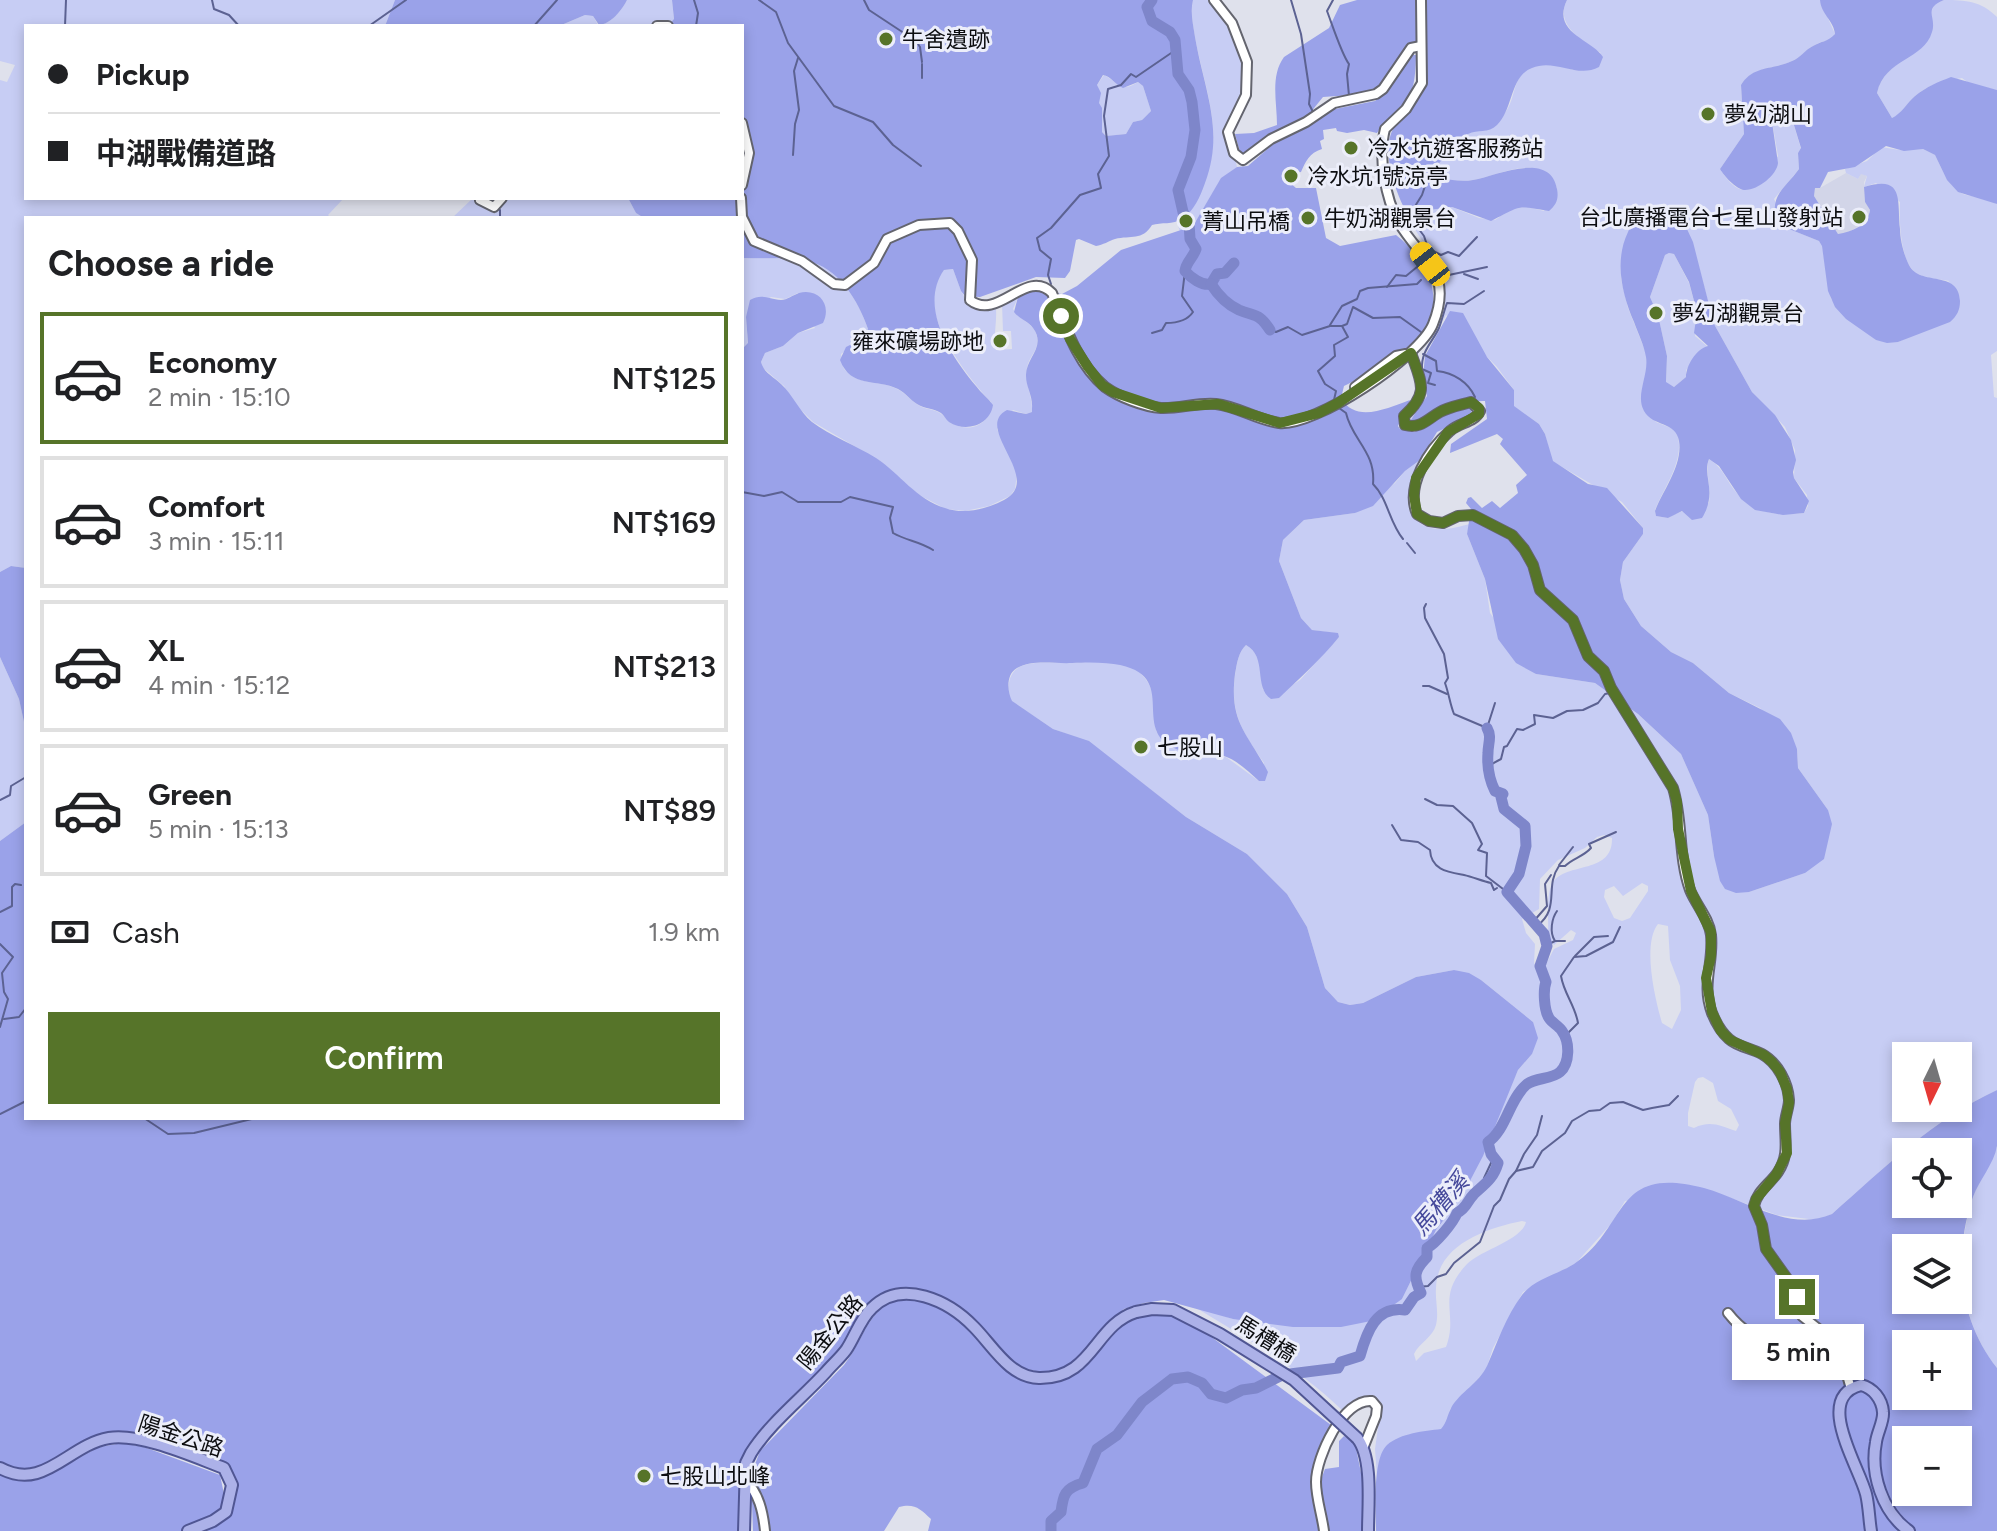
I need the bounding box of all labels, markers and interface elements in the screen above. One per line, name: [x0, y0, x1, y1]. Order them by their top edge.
place label: 牛舍遺跡: [902, 26, 990, 53]
marker: 牛舍遺跡: [877, 30, 895, 48]
text: Pickup: [96, 56, 190, 93]
place label: 夢幻湖山: [1724, 101, 1812, 128]
marker: 夢幻湖山: [1699, 105, 1717, 123]
text: 中湖戰備道路: [96, 135, 276, 172]
place label: 冷水坑遊客服務站: [1367, 135, 1543, 162]
marker: 冷水坑遊客服務站: [1342, 139, 1360, 157]
place label: 冷水坑1號涼亭: [1307, 163, 1448, 190]
marker: 冷水坑1號涼亭: [1282, 167, 1300, 185]
place label: 台北廣播電台七星山發射站: [1579, 204, 1843, 231]
place label: 牛奶湖觀景台: [1324, 205, 1456, 232]
place label: 菁山吊橋: [1202, 208, 1290, 235]
marker: 台北廣播電台七星山發射站: [1850, 208, 1868, 226]
marker: 牛奶湖觀景台: [1299, 209, 1317, 227]
marker: 菁山吊橋: [1177, 212, 1195, 230]
car: [1406, 238, 1454, 290]
text: Choose a ride: [48, 242, 274, 285]
route start: [1043, 298, 1079, 334]
place label: 夢幻湖觀景台: [1672, 300, 1804, 327]
marker: 夢幻湖觀景台: [1647, 304, 1665, 322]
place label: 雍來礦場跡地: [852, 328, 984, 355]
marker: 雍來礦場跡地: [991, 332, 1009, 350]
icon: car: [52, 342, 124, 414]
text: Economy: [148, 344, 277, 381]
text: NT$125: [612, 360, 716, 397]
text: 2 min · 15:10: [148, 381, 291, 413]
icon: car: [52, 486, 124, 558]
text: Comfort: [148, 488, 266, 525]
text: NT$169: [612, 504, 716, 541]
text: 3 min · 15:11: [148, 525, 284, 557]
icon: car: [52, 630, 124, 702]
text: XL: [148, 632, 184, 669]
text: NT$213: [613, 648, 716, 685]
text: 4 min · 15:12: [148, 669, 290, 701]
place label: 七股山: [1157, 734, 1223, 761]
marker: 七股山: [1132, 738, 1150, 756]
icon: car: [52, 774, 124, 846]
text: Green: [148, 776, 232, 813]
text: NT$89: [623, 792, 716, 829]
text: 5 min · 15:13: [148, 813, 289, 845]
icon: cash: [48, 910, 92, 954]
text: Cash: [112, 914, 180, 951]
text: 1.9 km: [648, 916, 720, 948]
button: Confirm: [48, 1012, 720, 1104]
north arrow: [1892, 1042, 1972, 1122]
map controls: [1892, 1042, 1972, 1506]
button: locate: [1892, 1138, 1972, 1218]
water label: 馬槽溪: [1405, 1165, 1477, 1241]
button: layers: [1892, 1234, 1972, 1314]
route end: [1779, 1279, 1815, 1315]
street label: 陽金公路: [792, 1289, 868, 1375]
street label: 馬槽橋: [1231, 1310, 1301, 1368]
callout: 5 min: [1731, 1325, 1863, 1381]
button: +: [1892, 1330, 1972, 1410]
text: 5 min: [1766, 1336, 1830, 1368]
street label: 陽金公路: [135, 1410, 227, 1462]
button: −: [1892, 1426, 1972, 1506]
place label: 七股山北峰: [660, 1463, 770, 1490]
marker: 七股山北峰: [635, 1467, 653, 1485]

